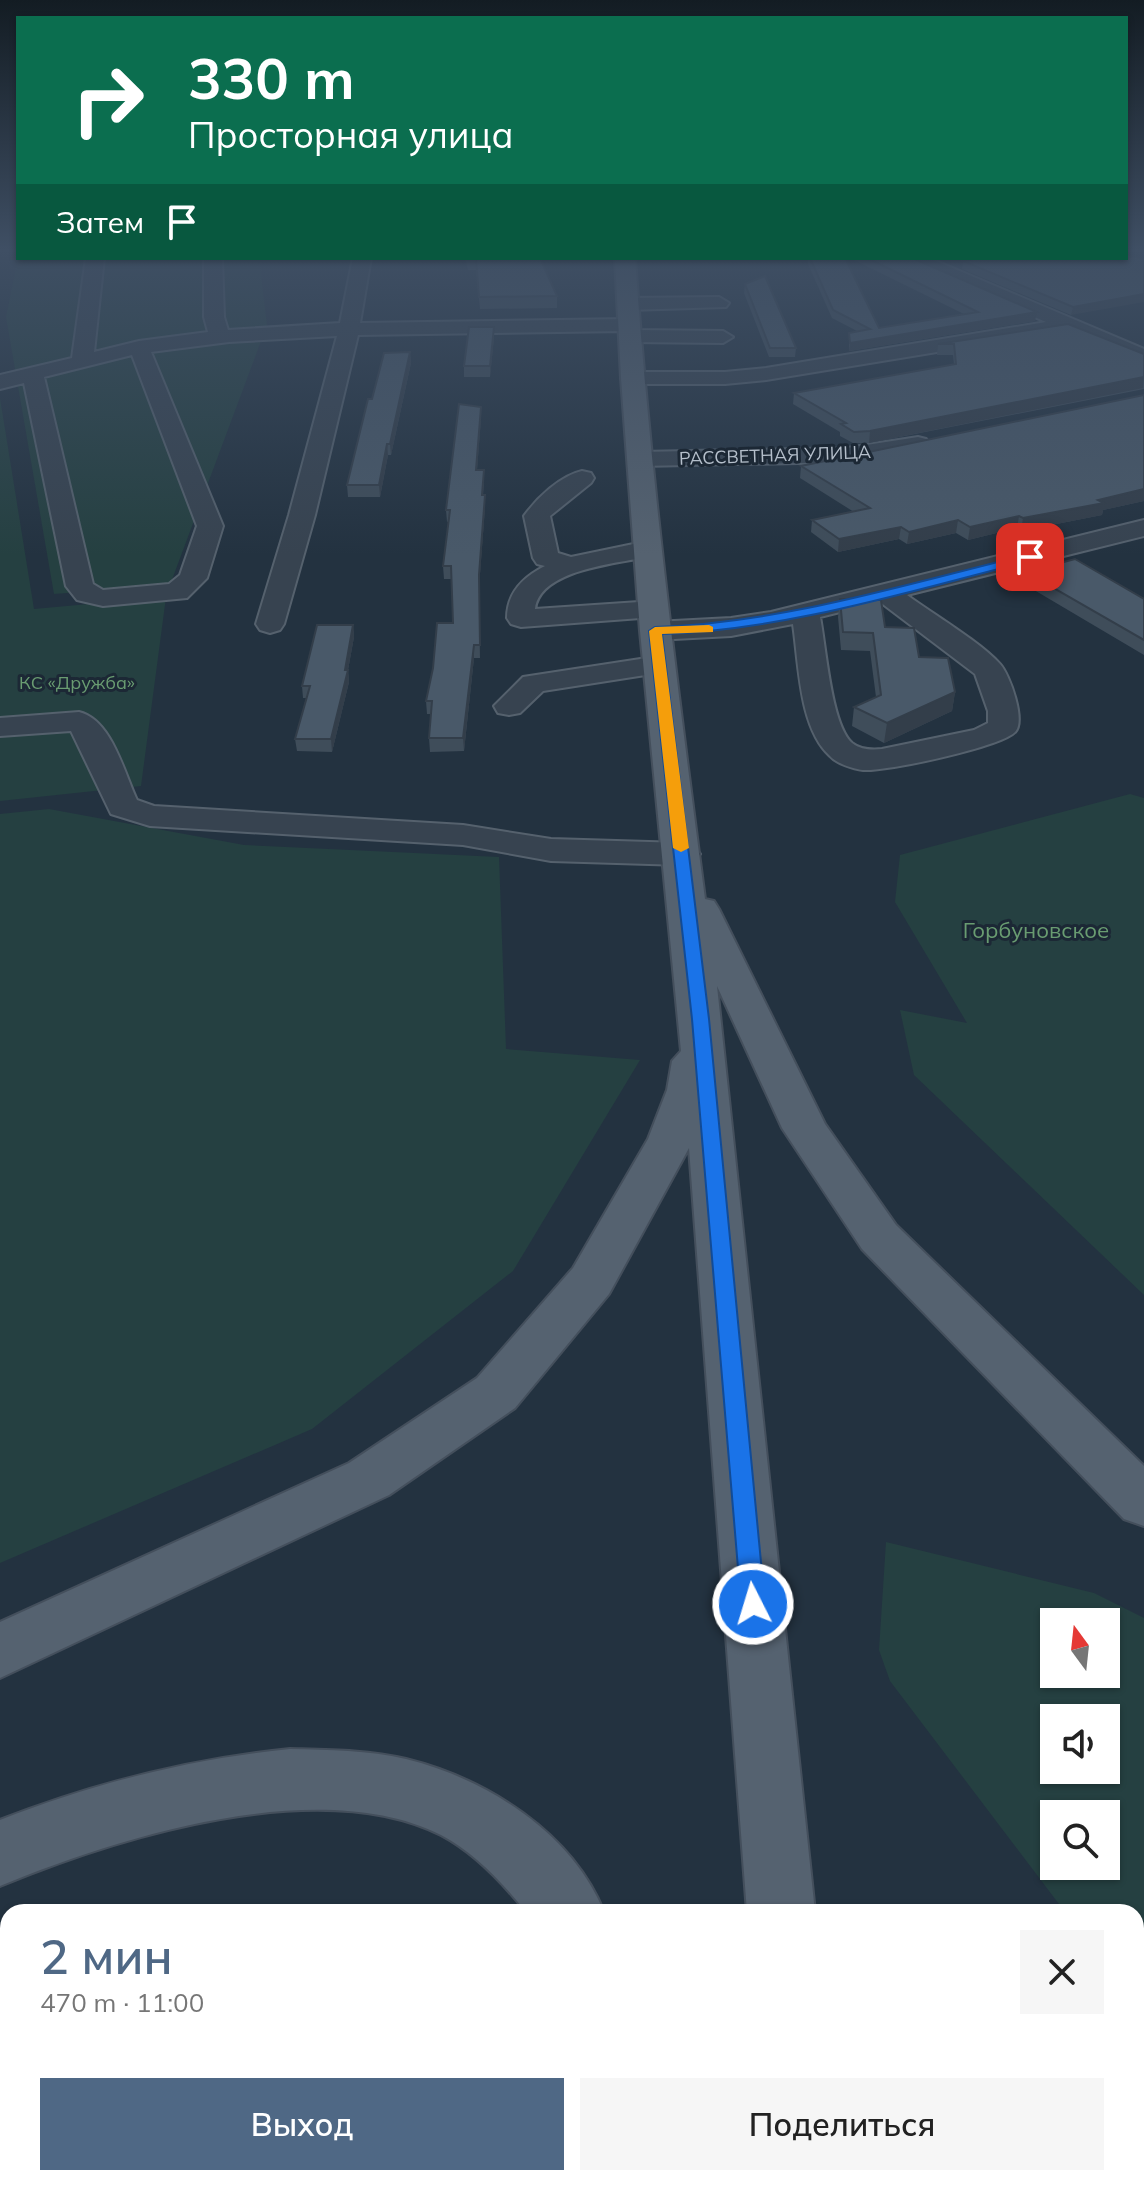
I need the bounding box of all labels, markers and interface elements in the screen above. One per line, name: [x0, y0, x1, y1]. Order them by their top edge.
text: 330 m: [188, 43, 355, 113]
icon: right: [56, 48, 160, 152]
text: Просторная улица: [188, 112, 513, 157]
icon: arrive: [160, 200, 204, 244]
text: Затем: [56, 203, 144, 241]
street label: РАССВЕТНАЯ УЛИЦА: [679, 440, 871, 470]
pin: [996, 523, 1064, 591]
icon: arrive: [1008, 535, 1052, 579]
park label: КС «Дружба»: [19, 671, 135, 694]
park label: Горбуновское: [963, 916, 1109, 944]
position arrow: [711, 1562, 795, 1646]
north arrow: [1040, 1608, 1120, 1688]
map controls: [1040, 1608, 1120, 1880]
button: sound: [1040, 1704, 1120, 1784]
button: search: [1040, 1800, 1120, 1880]
text: 2 мин: [40, 1926, 173, 1986]
button: close: [1020, 1930, 1104, 2014]
text: 470 m · 11:00: [40, 1986, 204, 2019]
button: Выход: [40, 2078, 564, 2170]
button: Поделиться: [580, 2078, 1104, 2170]

